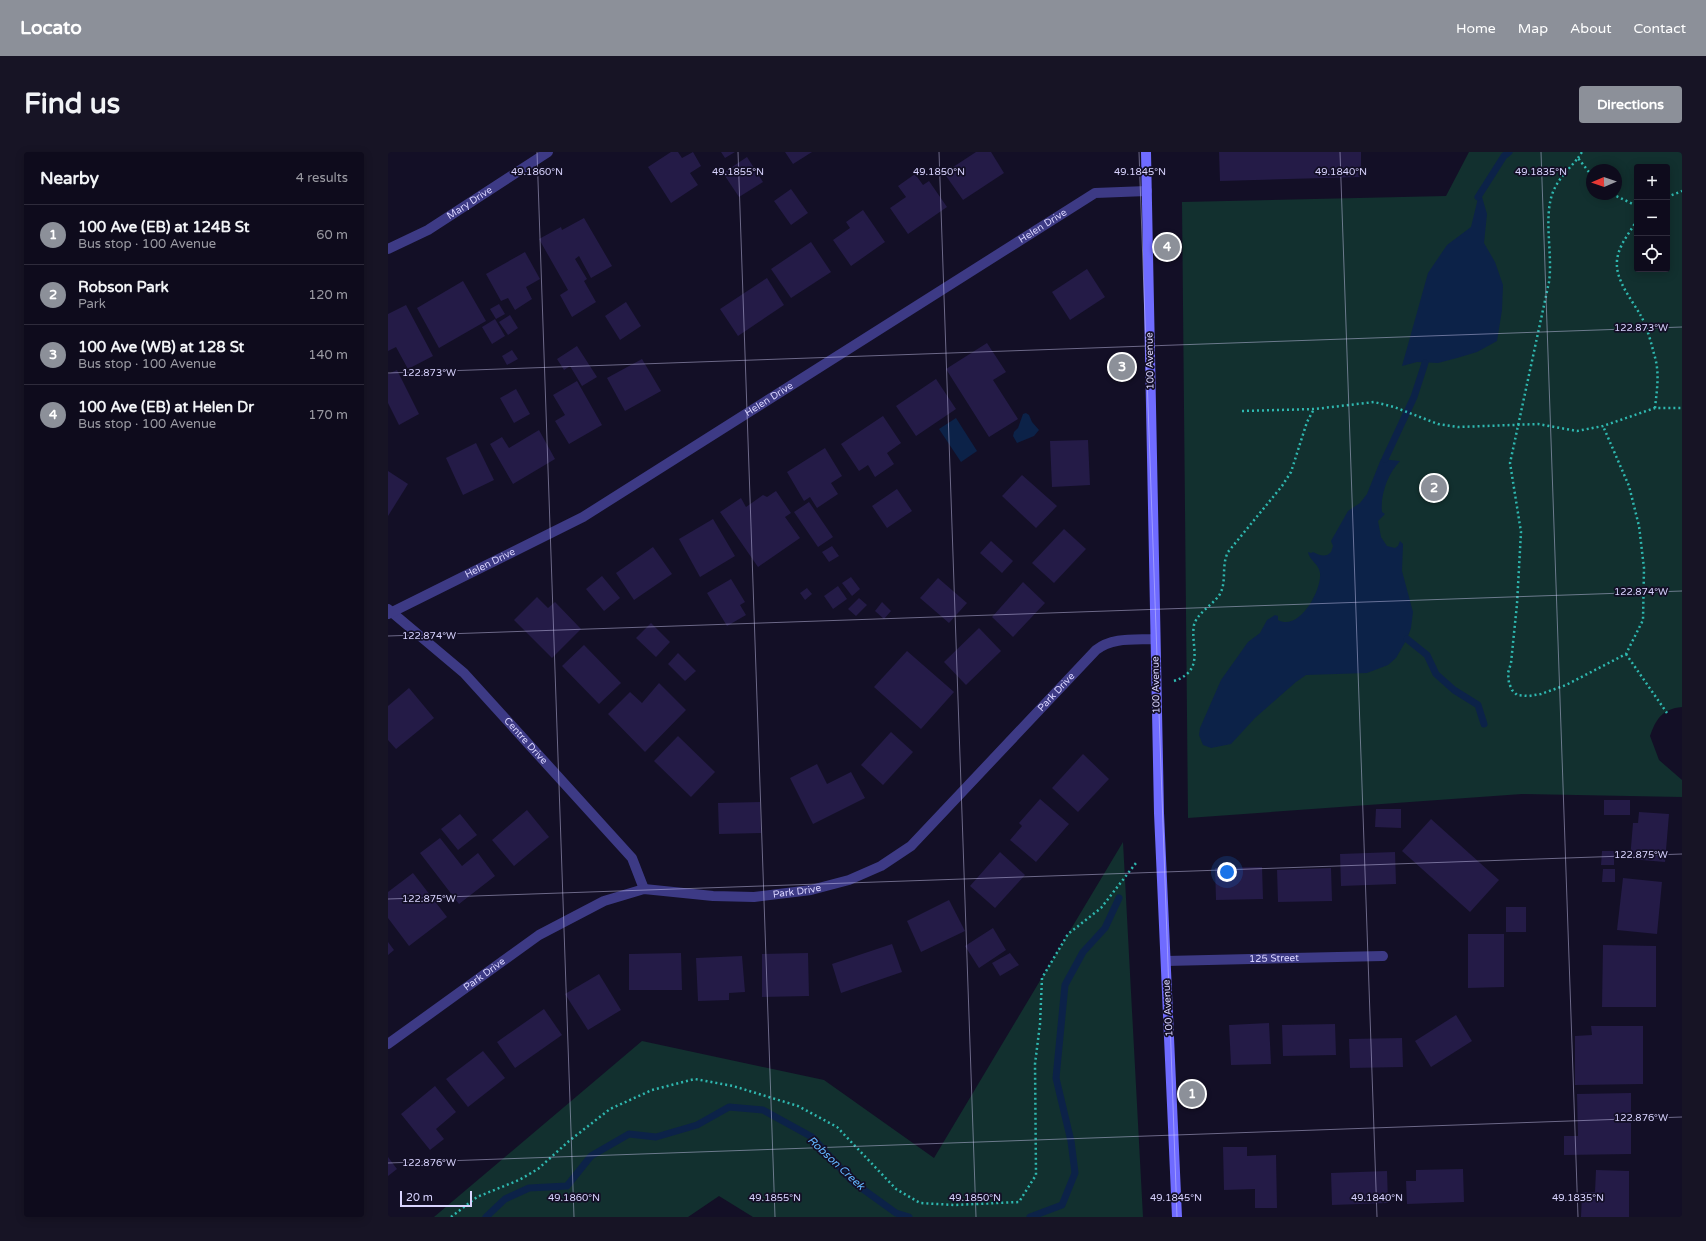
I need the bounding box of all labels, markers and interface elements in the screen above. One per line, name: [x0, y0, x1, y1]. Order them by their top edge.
text: Locato: [20, 17, 82, 39]
text: Home: [1456, 20, 1496, 37]
text: Map: [1518, 20, 1548, 37]
text: About: [1570, 20, 1612, 37]
text: Contact: [1634, 20, 1686, 37]
button: Directions: [1579, 86, 1682, 123]
text: Find us: [24, 87, 120, 121]
north arrow: [1586, 164, 1622, 200]
map controls: [1634, 164, 1670, 272]
button: +: [1634, 164, 1670, 200]
text: 49.1860°N: [511, 166, 563, 178]
text: 49.1855°N: [712, 166, 764, 178]
text: 49.1850°N: [913, 166, 965, 178]
text: 49.1845°N: [1114, 166, 1166, 178]
text: 49.1840°N: [1315, 166, 1367, 178]
text: 49.1835°N: [1515, 166, 1567, 178]
text: Nearby: [40, 168, 99, 189]
text: 4 results: [296, 170, 348, 186]
street label: Mary Drive: [445, 184, 495, 222]
button: −: [1634, 200, 1670, 236]
street label: Helen Drive: [1017, 206, 1069, 246]
text: 100 Ave (EB) at 124B St: [78, 218, 249, 236]
text: 1: [49, 227, 57, 243]
text: 60 m: [316, 227, 348, 243]
pin: 4: [1154, 232, 1180, 262]
text: Bus stop · 100 Avenue: [78, 236, 216, 252]
button: locate: [1634, 236, 1670, 272]
text: Robson Park: [78, 278, 169, 296]
text: 2: [49, 287, 57, 303]
text: 120 m: [308, 287, 348, 303]
text: Park: [78, 296, 106, 312]
text: 122.873°W: [1614, 322, 1668, 334]
street label: 100 Avenue: [1143, 332, 1156, 390]
text: 100 Ave (WB) at 128 St: [78, 338, 244, 356]
text: 3: [49, 347, 57, 363]
text: 140 m: [308, 347, 348, 363]
pin: 3: [1109, 352, 1135, 382]
text: Bus stop · 100 Avenue: [78, 356, 216, 372]
text: 122.873°W: [402, 367, 456, 379]
street label: Helen Drive: [743, 379, 796, 419]
text: 100 Ave (EB) at Helen Dr: [78, 398, 254, 416]
text: 4: [49, 407, 57, 423]
text: 170 m: [308, 407, 348, 423]
text: Bus stop · 100 Avenue: [78, 416, 216, 432]
pin: 2: [1421, 473, 1447, 503]
street label: Helen Drive: [463, 546, 517, 581]
text: 122.874°W: [1614, 586, 1668, 598]
text: 122.874°W: [402, 630, 456, 642]
street label: 100 Avenue: [1149, 656, 1162, 714]
street label: Park Drive: [1035, 670, 1078, 714]
street label: Centre Drive: [501, 715, 550, 767]
text: 122.875°W: [1614, 849, 1668, 861]
your location: [1217, 862, 1237, 882]
street label: Park Drive: [772, 882, 823, 901]
text: 122.875°W: [402, 893, 456, 905]
street label: 125 Street: [1249, 952, 1299, 965]
street label: Park Drive: [461, 955, 508, 993]
street label: 100 Avenue: [1160, 979, 1175, 1037]
pin: 1: [1179, 1079, 1205, 1109]
text: 122.876°W: [1614, 1112, 1668, 1124]
water label: Robson Creek: [805, 1133, 868, 1193]
text: 122.876°W: [402, 1157, 456, 1169]
scale bar: [400, 1189, 472, 1208]
text: 20 m: [406, 1191, 433, 1204]
text: 49.1860°N: [548, 1192, 600, 1204]
text: 49.1855°N: [749, 1192, 801, 1204]
text: 49.1850°N: [949, 1192, 1001, 1204]
text: 49.1845°N: [1150, 1192, 1202, 1204]
text: 49.1840°N: [1351, 1192, 1403, 1204]
text: 49.1835°N: [1552, 1192, 1604, 1204]

